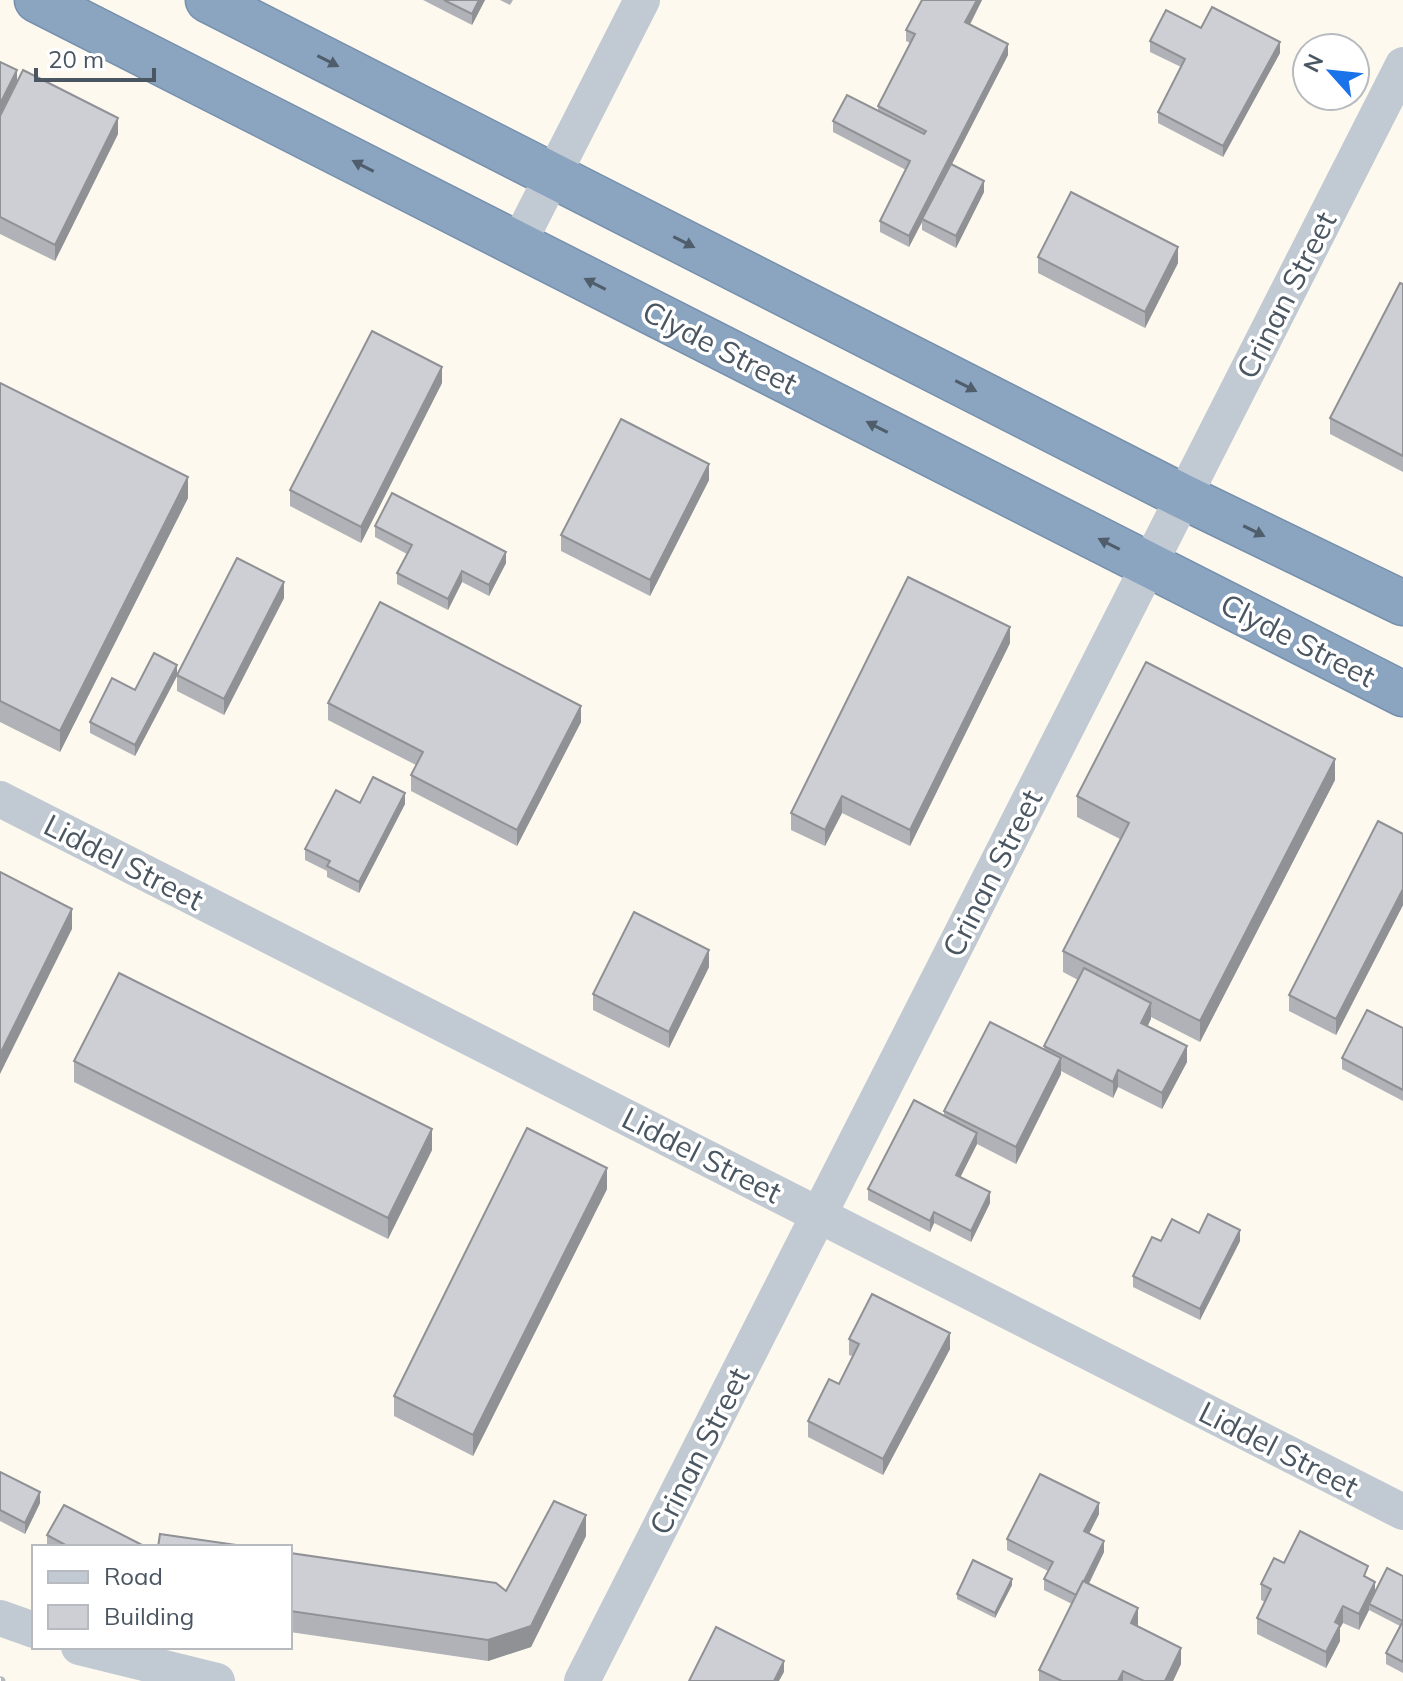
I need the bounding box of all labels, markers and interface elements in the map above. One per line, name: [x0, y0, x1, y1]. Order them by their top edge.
scale bar: [36, 32, 154, 82]
north arrow: [1291, 32, 1371, 112]
text: 20 m: [48, 44, 104, 74]
text: N: [1297, 49, 1329, 77]
one-way arrow: [316, 54, 339, 67]
one-way arrow: [352, 159, 375, 173]
street label: Crinan Street: [1228, 205, 1344, 385]
one-way arrow: [673, 236, 696, 249]
one-way arrow: [584, 277, 607, 290]
street label: Clyde Street: [636, 292, 804, 402]
one-way arrow: [954, 379, 977, 392]
one-way arrow: [865, 420, 888, 433]
one-way arrow: [1242, 524, 1265, 538]
one-way arrow: [1097, 537, 1120, 551]
street label: Clyde Street: [1214, 585, 1382, 695]
street label: Crinan Street: [934, 783, 1050, 963]
street label: Liddel Street: [38, 806, 210, 918]
street label: Liddel Street: [616, 1099, 788, 1211]
street label: Crinan Street: [641, 1361, 757, 1541]
street label: Liddel Street: [1193, 1393, 1365, 1505]
legend: [32, 1545, 292, 1649]
text: Road: [104, 1561, 163, 1591]
text: Building: [104, 1601, 194, 1631]

